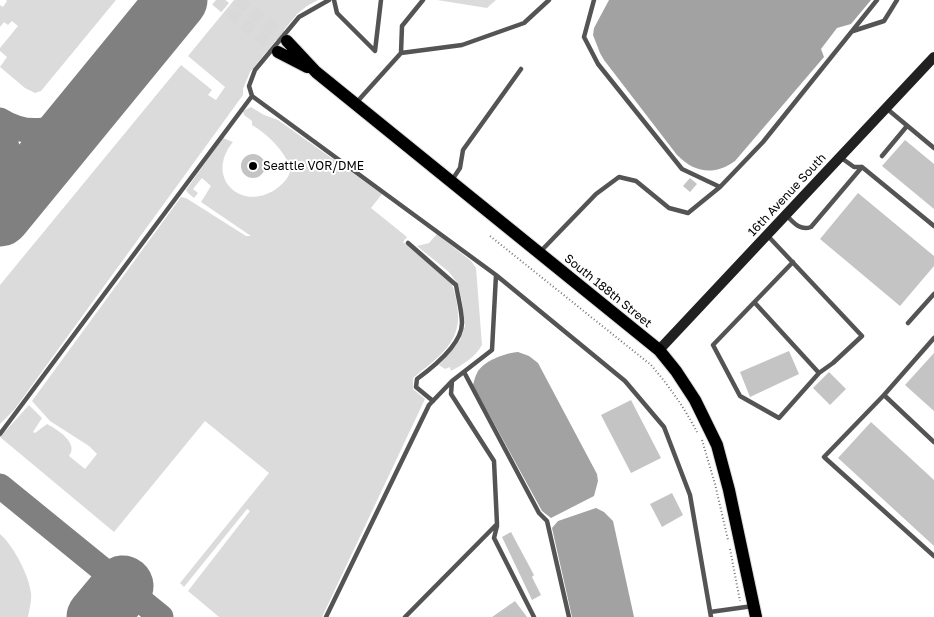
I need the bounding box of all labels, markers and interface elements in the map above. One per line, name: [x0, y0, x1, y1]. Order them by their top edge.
street label: 16th Avenue South: [745, 151, 829, 239]
place label: Seattle VOR/DME: [263, 159, 364, 173]
marker: Seattle VOR/DME: [247, 160, 259, 172]
street label: South 188th Street: [561, 251, 655, 331]

